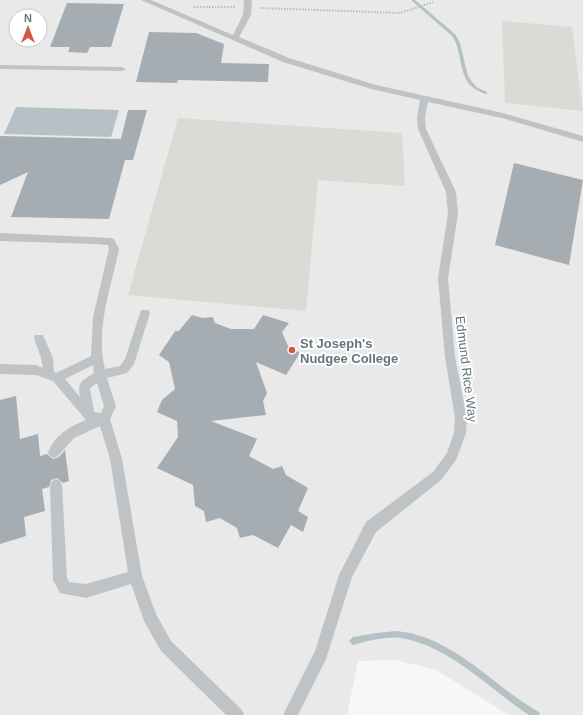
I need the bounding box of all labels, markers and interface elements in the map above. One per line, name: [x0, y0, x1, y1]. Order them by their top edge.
north arrow: [8, 8, 48, 48]
text: N: [24, 12, 32, 24]
street label: Edmund Rice Way: [453, 315, 481, 424]
place label: St Joseph's Nudgee College: [300, 336, 398, 366]
marker: St Joseph's Nudgee College: [287, 345, 297, 355]

